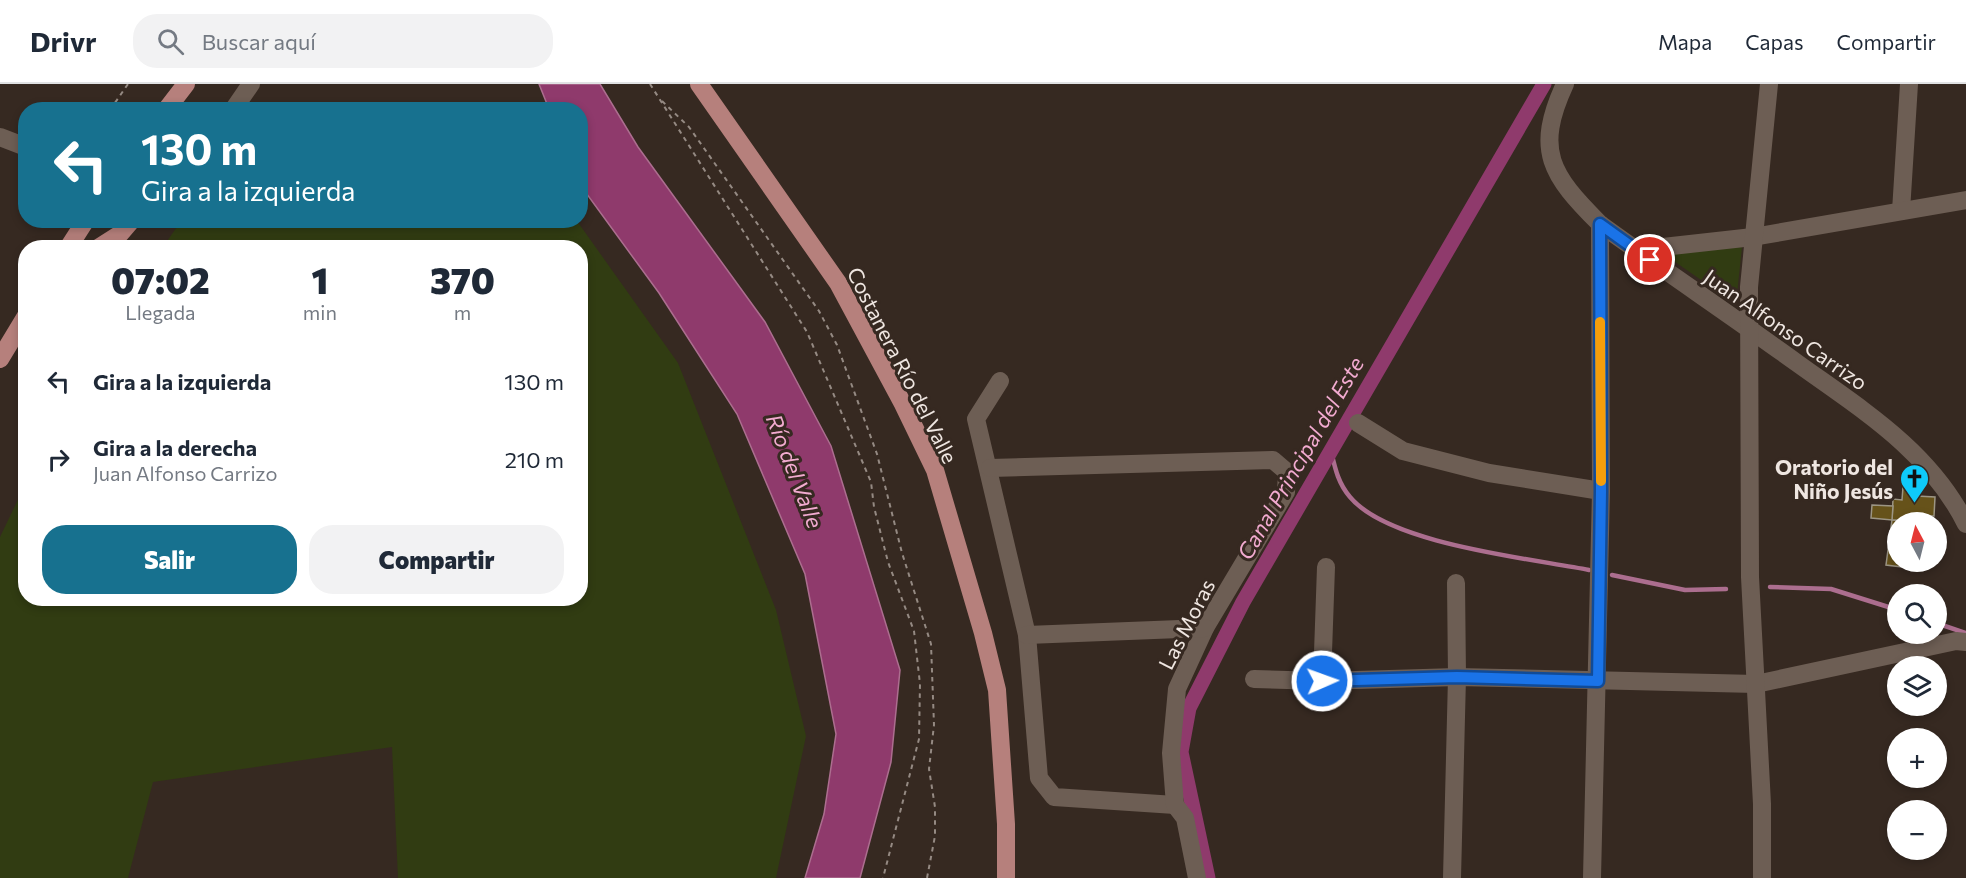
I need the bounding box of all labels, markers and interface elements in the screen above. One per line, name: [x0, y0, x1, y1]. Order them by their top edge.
search box: [133, 14, 553, 68]
text: Drivr: [30, 24, 97, 58]
icon: search: [154, 25, 187, 58]
text: Buscar aquí: [202, 28, 316, 55]
text: Mapa: [1658, 29, 1712, 54]
text: Capas: [1745, 29, 1804, 54]
text: Compartir: [1837, 29, 1936, 54]
text: 130 m: [141, 122, 257, 174]
icon: left: [42, 126, 120, 204]
text: Gira a la izquierda: [141, 174, 355, 207]
pin: [1624, 234, 1675, 285]
icon: arrive: [1633, 243, 1666, 276]
text: 07:02: [111, 257, 210, 301]
text: 1: [311, 257, 328, 301]
text: 370: [430, 257, 495, 301]
street label: Costanera Río del Valle: [843, 263, 963, 467]
street label: Juan Alfonso Carrizo: [1700, 263, 1872, 395]
text: Llegada: [125, 300, 196, 324]
text: min: [303, 300, 337, 324]
text: m: [454, 300, 471, 324]
water label: Canal Principal del Este: [1231, 351, 1369, 564]
icon: left: [42, 365, 75, 398]
text: Gira a la izquierda: [93, 368, 271, 395]
text: 130 m: [504, 368, 564, 395]
water label: Río del Valle: [761, 410, 829, 532]
text: Gira a la derecha: [93, 434, 257, 461]
icon: right: [42, 443, 75, 476]
text: 210 m: [505, 446, 564, 473]
place label: Oratorio del Niño Jesús: [1775, 454, 1893, 503]
text: Juan Alfonso Carrizo: [93, 461, 277, 485]
church icon: Oratorio del Niño Jesús: [1898, 462, 1930, 504]
north arrow: [1887, 512, 1947, 572]
map controls: [1887, 512, 1947, 860]
button: Salir: [42, 525, 297, 594]
button: Compartir: [309, 525, 564, 594]
street label: Las Moras: [1153, 575, 1219, 673]
button: search: [1887, 584, 1947, 644]
position arrow: [1290, 649, 1354, 713]
button: layers: [1887, 656, 1947, 716]
button: +: [1887, 728, 1947, 788]
button: −: [1887, 800, 1947, 860]

